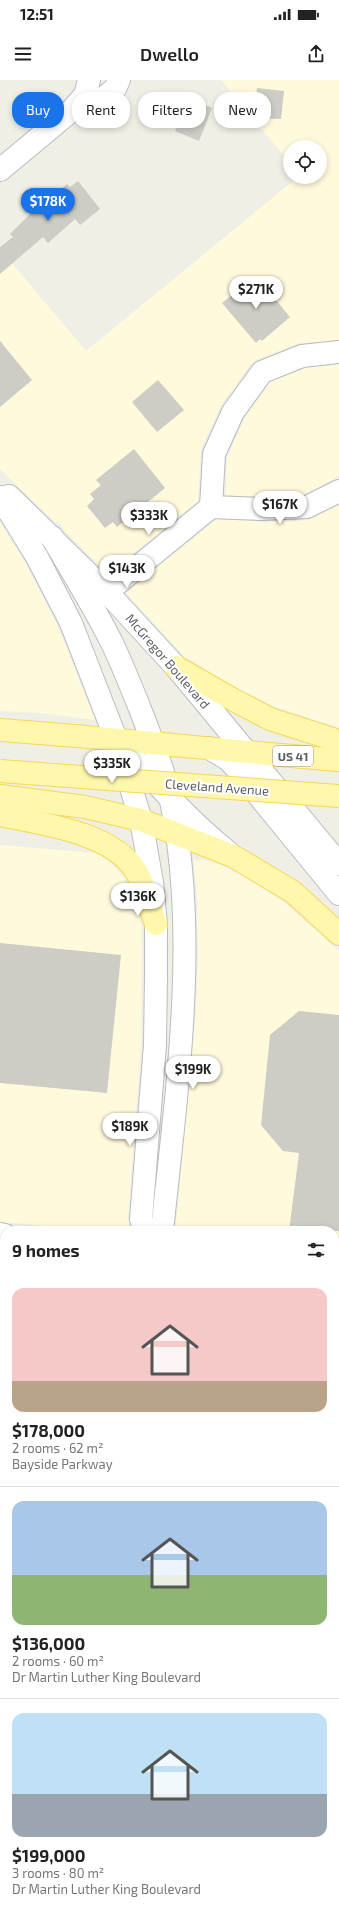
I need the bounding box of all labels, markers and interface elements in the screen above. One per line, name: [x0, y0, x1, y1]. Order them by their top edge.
text: 12:51: [20, 5, 54, 23]
icon: menu: [12, 43, 34, 65]
text: Dwello: [140, 43, 199, 65]
icon: share: [305, 43, 327, 65]
chip: Buy: [12, 92, 64, 128]
chip: Rent: [72, 92, 130, 128]
chip: Filters: [138, 92, 206, 128]
chip: New: [214, 92, 271, 128]
map controls: [283, 140, 327, 184]
button: locate: [283, 140, 327, 184]
pin: $178K: [20, 188, 76, 222]
text: $178K: [30, 193, 66, 209]
pin: $271K: [228, 276, 284, 310]
text: $271K: [238, 281, 274, 297]
pin: $167K: [252, 491, 308, 525]
text: $167K: [262, 496, 298, 512]
pin: $333K: [121, 502, 177, 536]
text: $333K: [130, 507, 168, 523]
pin: $143K: [99, 555, 155, 589]
text: $143K: [108, 560, 146, 576]
street label: McGregor Boulevard: [122, 610, 214, 712]
road number: US 41: [273, 746, 313, 766]
pin: $335K: [84, 750, 140, 784]
text: $335K: [93, 755, 131, 771]
street label: Cleveland Avenue: [164, 775, 270, 799]
pin: $136K: [110, 883, 166, 917]
text: $136K: [120, 888, 156, 904]
pin: $199K: [165, 1056, 221, 1090]
text: $199K: [175, 1061, 211, 1077]
pin: $189K: [102, 1113, 158, 1147]
text: $189K: [111, 1118, 149, 1134]
icon: filters: [305, 1239, 327, 1261]
text: 9 homes: [12, 1240, 80, 1260]
icon: home: [134, 1314, 206, 1386]
text: $178,000: [12, 1420, 85, 1440]
text: 2 rooms · 62 m²: [12, 1440, 103, 1456]
text: Bayside Parkway: [12, 1456, 113, 1472]
icon: home: [134, 1527, 206, 1599]
text: $136,000: [12, 1633, 85, 1653]
text: 2 rooms · 60 m²: [12, 1653, 104, 1669]
text: Dr Martin Luther King Boulevard: [12, 1669, 201, 1685]
icon: home: [134, 1739, 206, 1811]
text: $199,000: [12, 1845, 86, 1865]
text: 3 rooms · 80 m²: [12, 1865, 104, 1881]
text: Dr Martin Luther King Boulevard: [12, 1881, 201, 1897]

